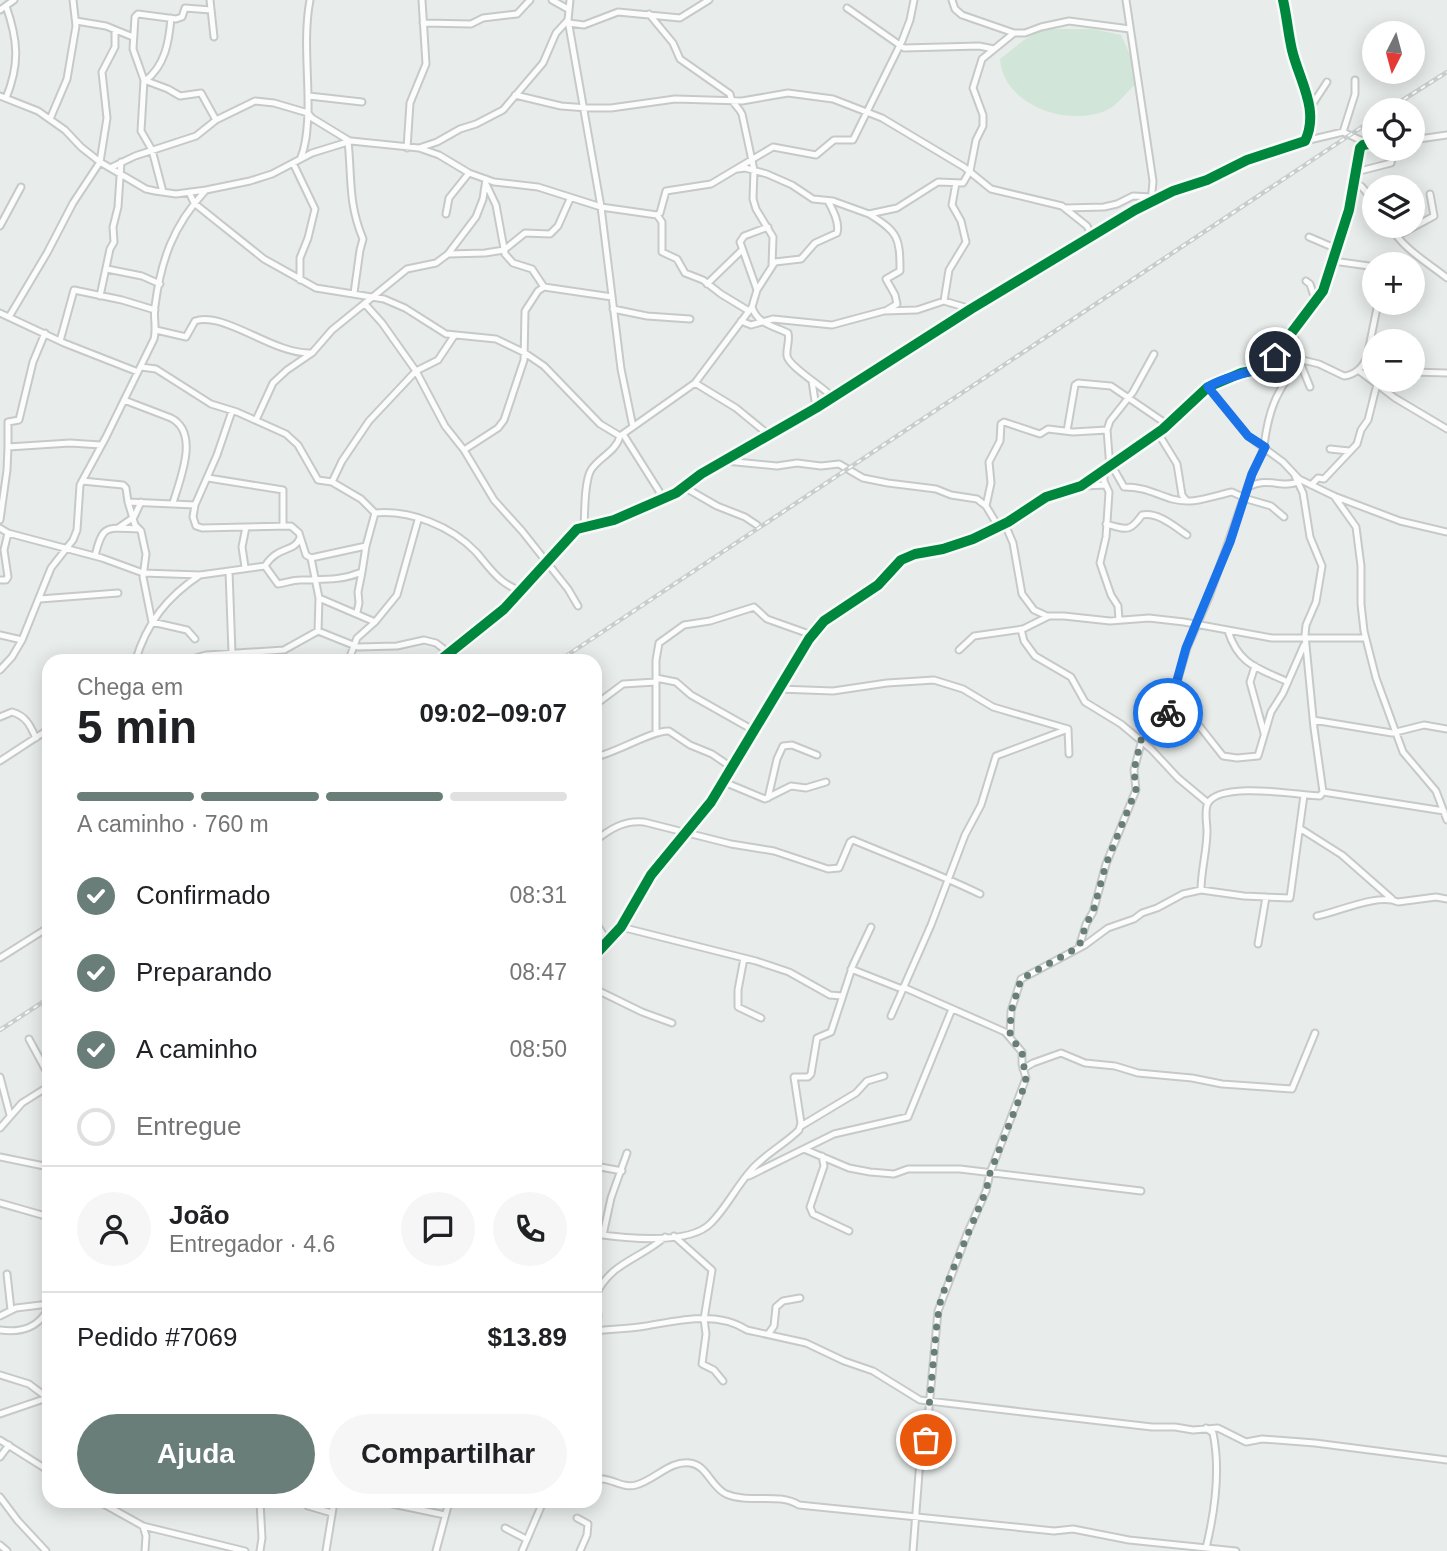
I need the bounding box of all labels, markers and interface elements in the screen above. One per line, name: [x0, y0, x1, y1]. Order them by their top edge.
north arrow: [1362, 21, 1424, 84]
map controls: [1362, 21, 1425, 392]
button: locate: [1362, 98, 1425, 161]
button: layers: [1362, 175, 1425, 238]
button: +: [1362, 252, 1425, 315]
pin: [1245, 327, 1305, 387]
button: −: [1362, 329, 1425, 392]
icon: home: [1256, 338, 1294, 376]
text: Chega em: [77, 674, 183, 700]
courier: [1133, 678, 1203, 748]
icon: bike: [1149, 694, 1187, 732]
text: 09:02–09:07: [420, 698, 567, 728]
text: 5 min: [77, 701, 197, 753]
text: A caminho · 760 m: [77, 811, 269, 837]
icon: check: [77, 877, 115, 915]
text: Confirmado: [136, 880, 270, 910]
text: 08:31: [509, 882, 567, 908]
icon: check: [77, 954, 115, 992]
text: Preparando: [136, 957, 272, 987]
text: 08:47: [509, 959, 567, 985]
icon: check: [77, 1031, 115, 1069]
text: A caminho: [136, 1034, 257, 1064]
text: 08:50: [509, 1036, 567, 1062]
text: Entregue: [136, 1111, 242, 1141]
button: person: [77, 1192, 151, 1266]
button: chat: [401, 1192, 475, 1266]
button: phone: [493, 1192, 567, 1266]
text: João: [169, 1200, 230, 1230]
text: Entregador · 4.6: [169, 1231, 335, 1257]
text: Pedido #7069: [77, 1322, 237, 1352]
text: $13.89: [487, 1322, 567, 1352]
pin: [896, 1410, 956, 1470]
button: Ajuda: [77, 1414, 315, 1494]
button: Compartilhar: [329, 1414, 567, 1494]
icon: bag: [907, 1421, 945, 1459]

